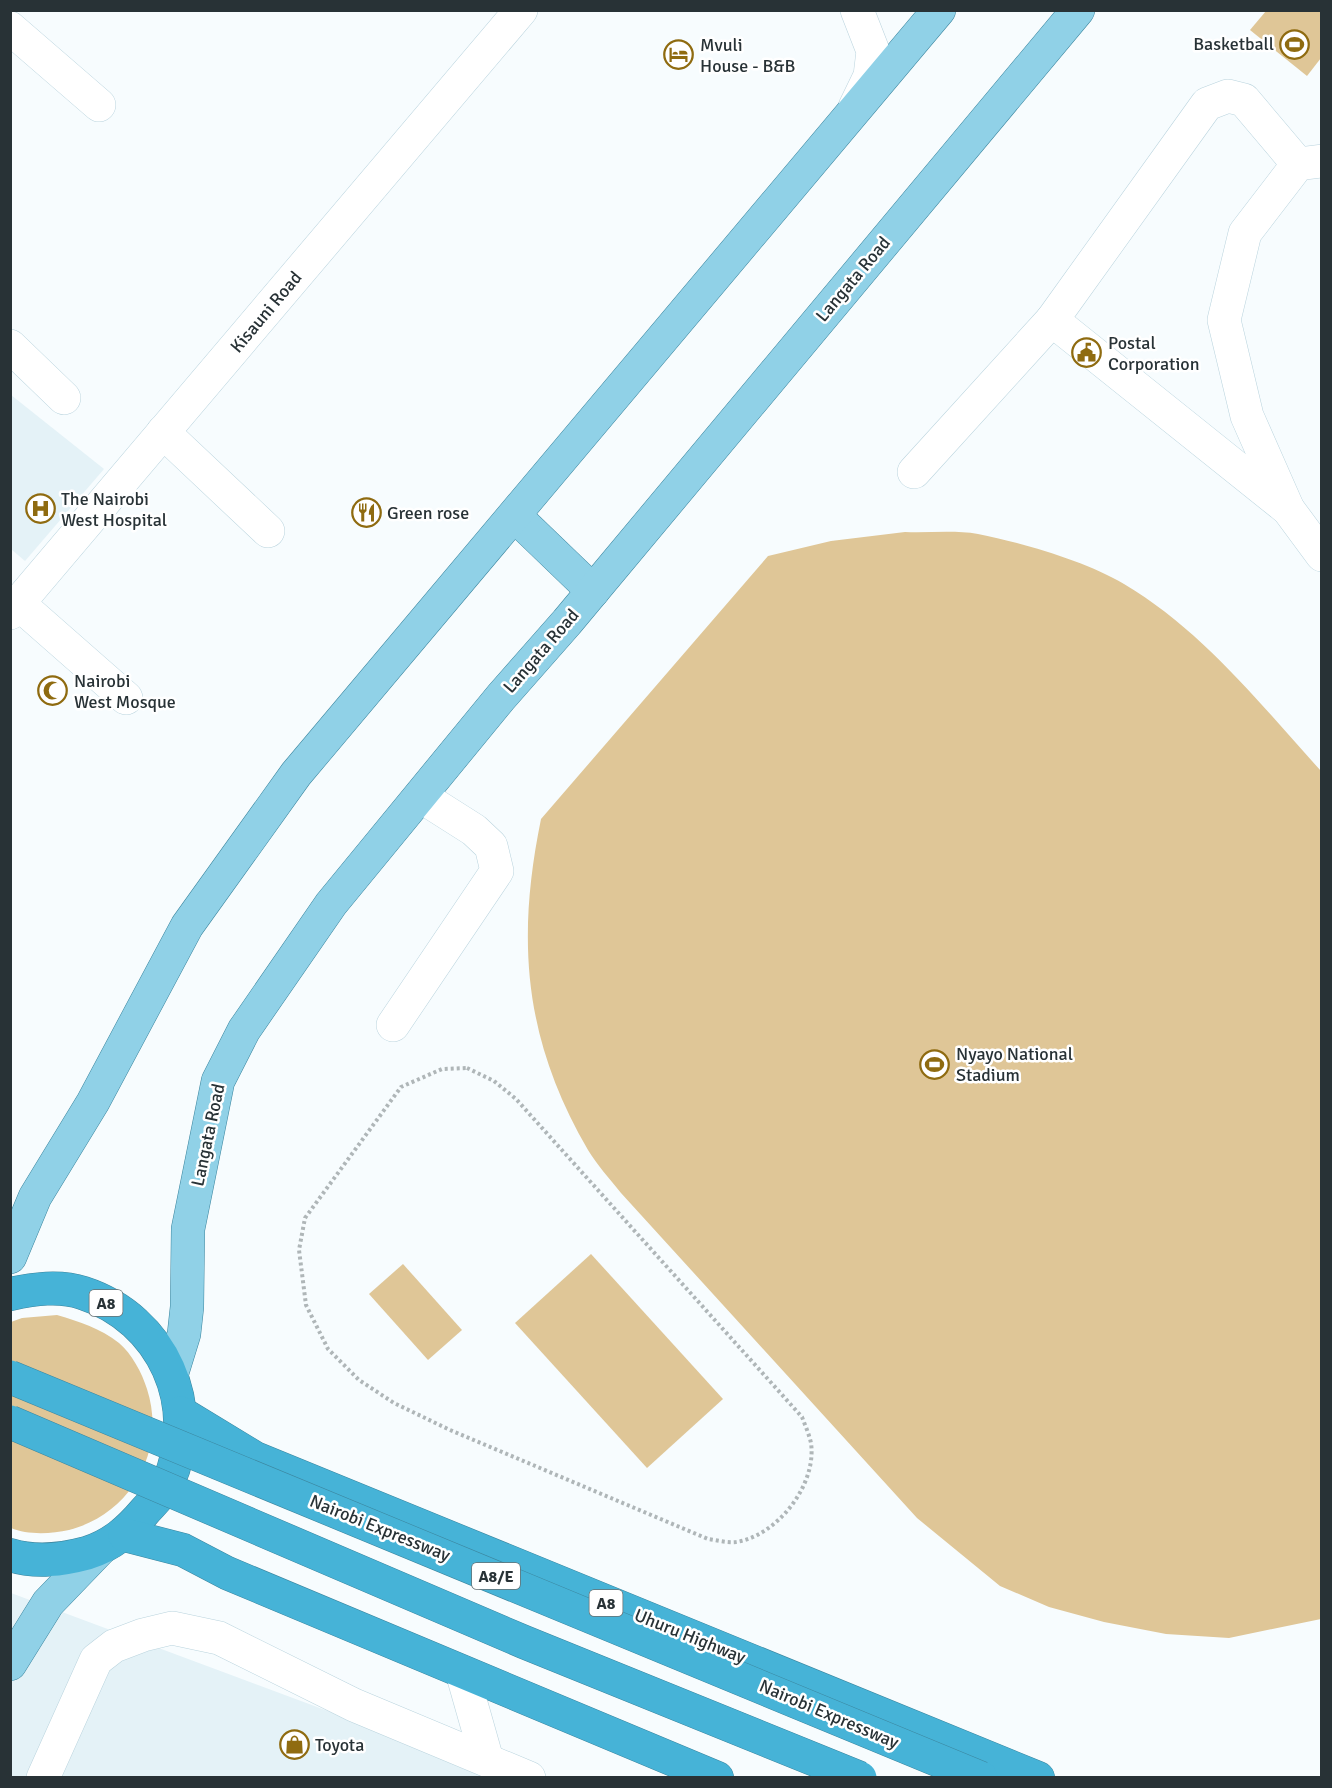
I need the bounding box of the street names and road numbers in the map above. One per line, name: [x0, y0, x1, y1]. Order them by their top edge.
street label: Langata Road: [811, 232, 895, 326]
street label: Kisauni Road: [226, 267, 306, 357]
street label: Langata Road: [498, 604, 584, 698]
street label: Langata Road: [186, 1082, 230, 1188]
road number: A8: [90, 1290, 122, 1316]
street label: Nairobi Expressway: [307, 1490, 454, 1566]
road number: A8/E: [472, 1563, 520, 1589]
road number: A8: [590, 1590, 622, 1616]
street label: Uhuru Highway: [631, 1604, 750, 1669]
street label: Nairobi Expressway: [756, 1675, 903, 1754]

